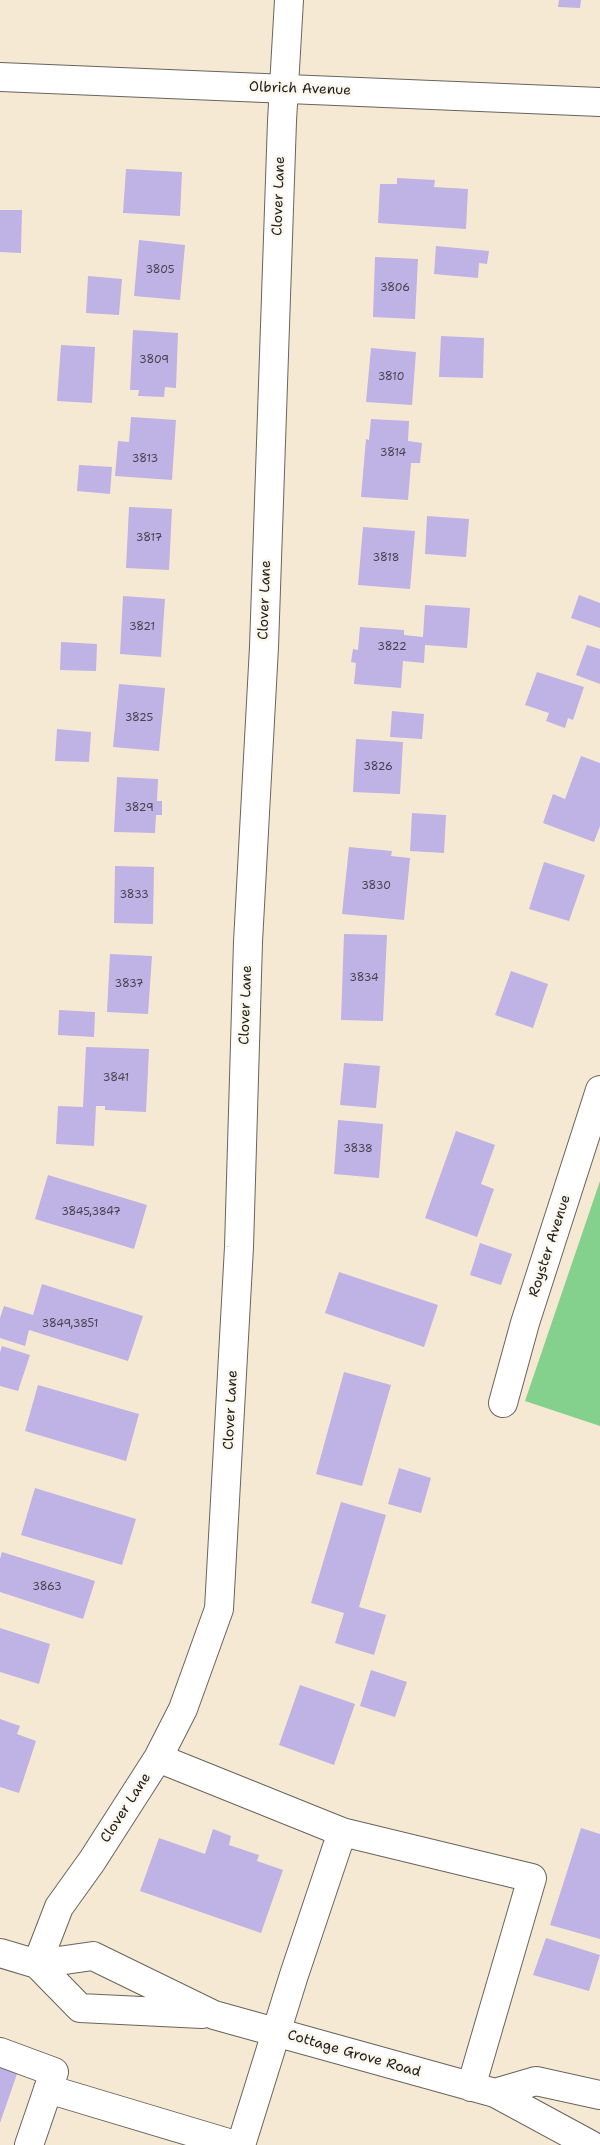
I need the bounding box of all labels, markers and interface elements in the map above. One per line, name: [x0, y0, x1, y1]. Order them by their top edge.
street label: Olbrich Avenue: [249, 79, 351, 99]
street label: Clover Lane: [269, 156, 289, 236]
house number: 3805: [145, 263, 175, 277]
house number: 3806: [380, 281, 410, 295]
house number: 3809: [139, 353, 169, 367]
house number: 3810: [378, 370, 404, 384]
house number: 3814: [380, 446, 406, 460]
house number: 3813: [132, 452, 158, 466]
house number: 3817: [136, 531, 162, 545]
house number: 3818: [373, 551, 399, 565]
street label: Clover Lane: [255, 560, 275, 640]
house number: 3821: [129, 620, 155, 634]
house number: 3822: [377, 640, 407, 654]
house number: 3825: [125, 711, 153, 725]
house number: 3826: [363, 760, 393, 774]
house number: 3829: [124, 801, 154, 815]
house number: 3830: [361, 879, 391, 893]
house number: 3833: [119, 888, 149, 902]
street label: Clover Lane: [236, 965, 256, 1045]
house number: 3834: [349, 971, 379, 985]
house number: 3837: [115, 977, 143, 991]
house number: 3841: [103, 1071, 129, 1085]
house number: 3838: [343, 1142, 373, 1156]
street label: Royster Avenue: [526, 1193, 574, 1299]
house number: 3845,3847: [61, 1205, 121, 1219]
house number: 3849,3851: [42, 1317, 98, 1331]
street label: Clover Lane: [221, 1370, 241, 1450]
house number: 3863: [32, 1580, 62, 1594]
street label: Clover Lane: [97, 1770, 155, 1846]
street label: Cottage Grove Road: [285, 2027, 423, 2081]

